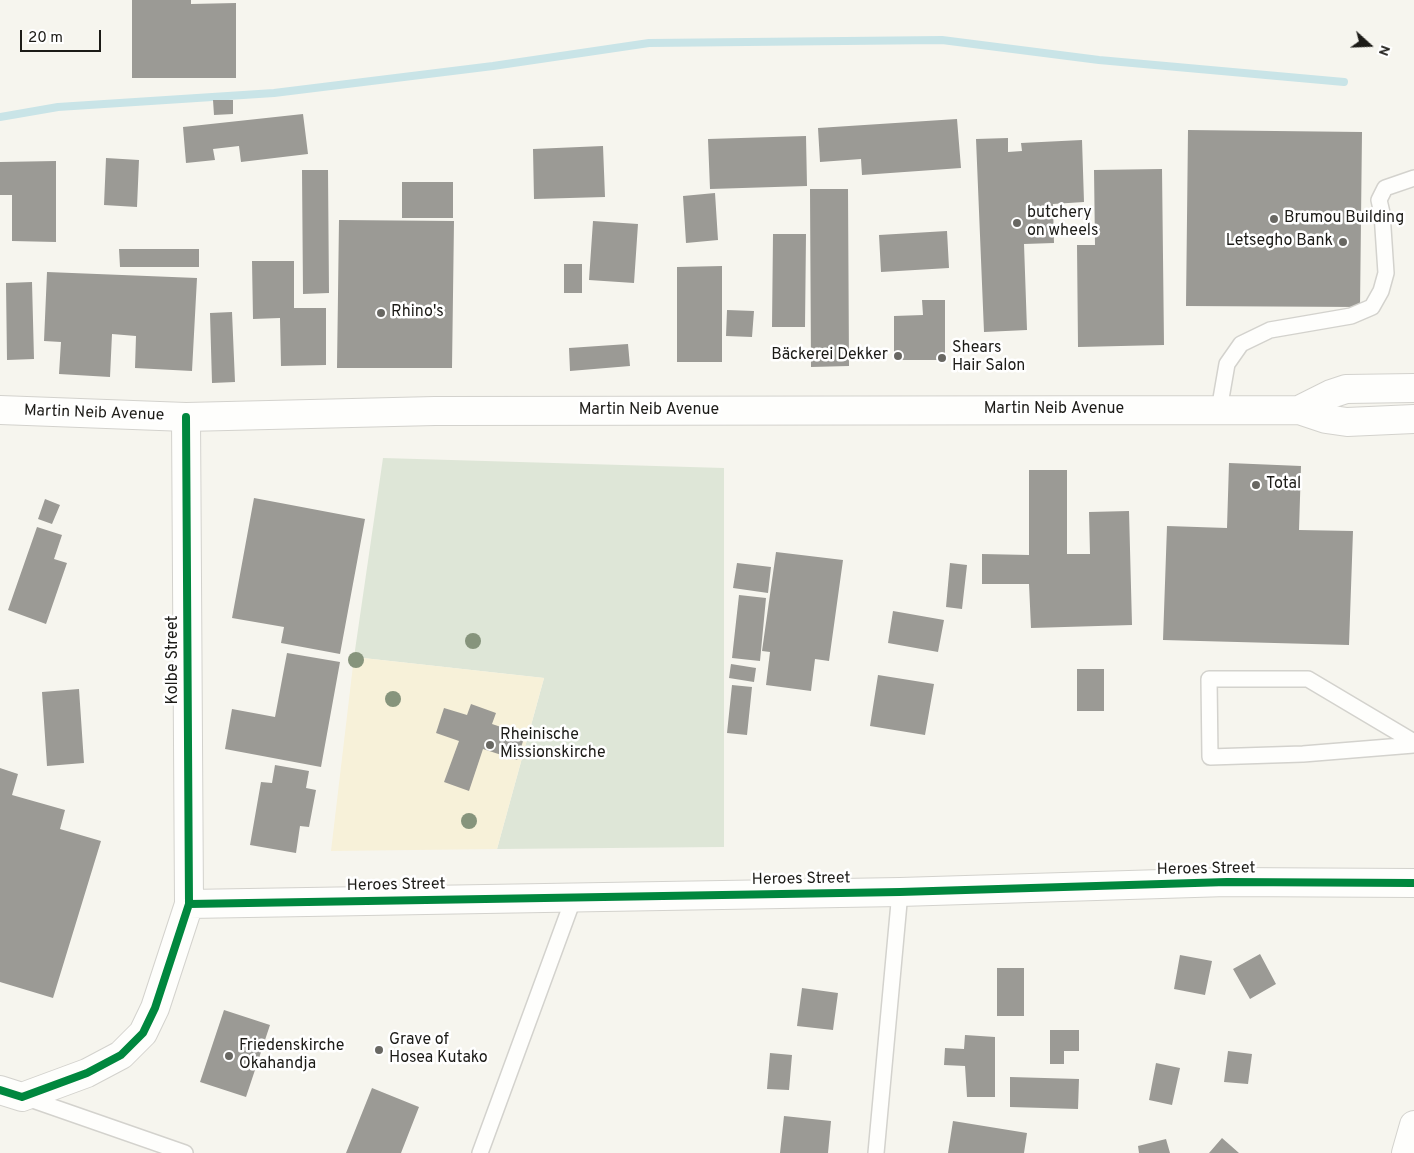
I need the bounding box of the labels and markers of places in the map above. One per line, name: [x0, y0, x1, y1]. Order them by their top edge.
place label: butchery on wheels: [1027, 204, 1099, 242]
place label: Brumou Building: [1284, 209, 1404, 229]
marker: Brumou Building: [1268, 213, 1280, 225]
marker: butchery on wheels: [1011, 217, 1023, 229]
place label: Letsegho Bank: [1226, 232, 1333, 252]
marker: Letsegho Bank: [1337, 236, 1349, 248]
place label: Rhino's: [391, 303, 444, 323]
marker: Rhino's: [375, 307, 387, 319]
place label: Shears Hair Salon: [952, 339, 1025, 377]
place label: Bäckerei Dekker: [771, 346, 888, 366]
marker: Bäckerei Dekker: [892, 350, 904, 362]
marker: Shears Hair Salon: [936, 352, 948, 364]
place label: Total: [1266, 475, 1301, 495]
marker: Total: [1250, 479, 1262, 491]
place label: Rheinische Missionskirche: [500, 726, 606, 764]
marker: Rheinische Missionskirche: [484, 739, 496, 751]
place label: Grave of Hosea Kutako: [389, 1031, 488, 1069]
place label: Friedenskirche Okahandja: [239, 1037, 344, 1075]
marker: Grave of Hosea Kutako: [373, 1044, 385, 1056]
marker: Friedenskirche Okahandja: [223, 1050, 235, 1062]

